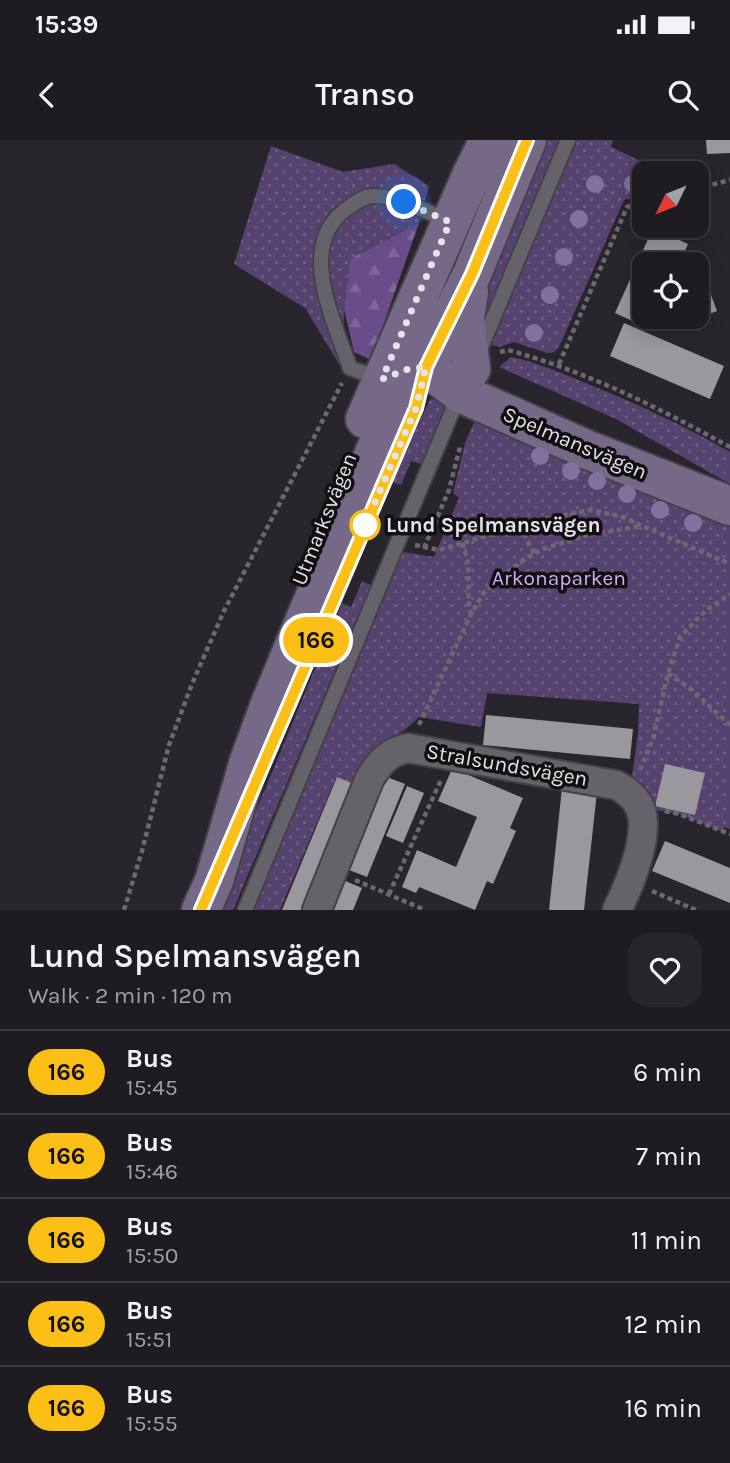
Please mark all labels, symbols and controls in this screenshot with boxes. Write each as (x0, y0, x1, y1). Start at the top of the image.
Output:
text: 15:39 (35, 9, 98, 40)
icon: back (28, 76, 66, 114)
text: Transo (315, 76, 415, 113)
icon: search (664, 76, 702, 114)
north arrow (632, 161, 709, 238)
map controls (632, 161, 709, 329)
your location (386, 184, 421, 219)
button: locate (632, 252, 709, 329)
street label: Spelmansvägen (499, 402, 651, 484)
street label: Utmarksvägen (287, 449, 361, 589)
marker: Lund Spelmansvägen (350, 510, 380, 540)
place label: Lund Spelmansvägen (386, 513, 601, 537)
park label: Arkonaparken (492, 566, 626, 590)
line badge: 166 (276, 617, 356, 663)
text: 166 (297, 626, 335, 654)
street label: Stralsundsvägen (425, 739, 589, 791)
button: heart (628, 933, 702, 1007)
text: Lund Spelmansvägen (28, 937, 362, 975)
text: Walk · 2 min · 120 m (28, 982, 233, 1009)
text: Bus (126, 1043, 173, 1074)
text: 6 min (633, 1057, 702, 1088)
text: 166 (48, 1058, 85, 1086)
text: 15:45 (126, 1074, 178, 1101)
text: Bus (126, 1127, 173, 1158)
text: 7 min (636, 1141, 702, 1172)
text: 166 (48, 1142, 85, 1170)
text: 15:46 (126, 1158, 178, 1185)
text: Bus (126, 1211, 173, 1242)
text: 11 min (631, 1225, 702, 1256)
text: 166 (48, 1226, 85, 1254)
text: 15:50 (126, 1242, 179, 1269)
text: Bus (126, 1295, 173, 1326)
text: 12 min (624, 1309, 702, 1340)
text: 166 (48, 1310, 85, 1338)
text: 15:51 (126, 1326, 172, 1353)
text: Bus (126, 1379, 173, 1410)
text: 16 min (625, 1393, 702, 1424)
text: 166 (48, 1394, 85, 1422)
text: 15:55 (126, 1410, 178, 1437)

